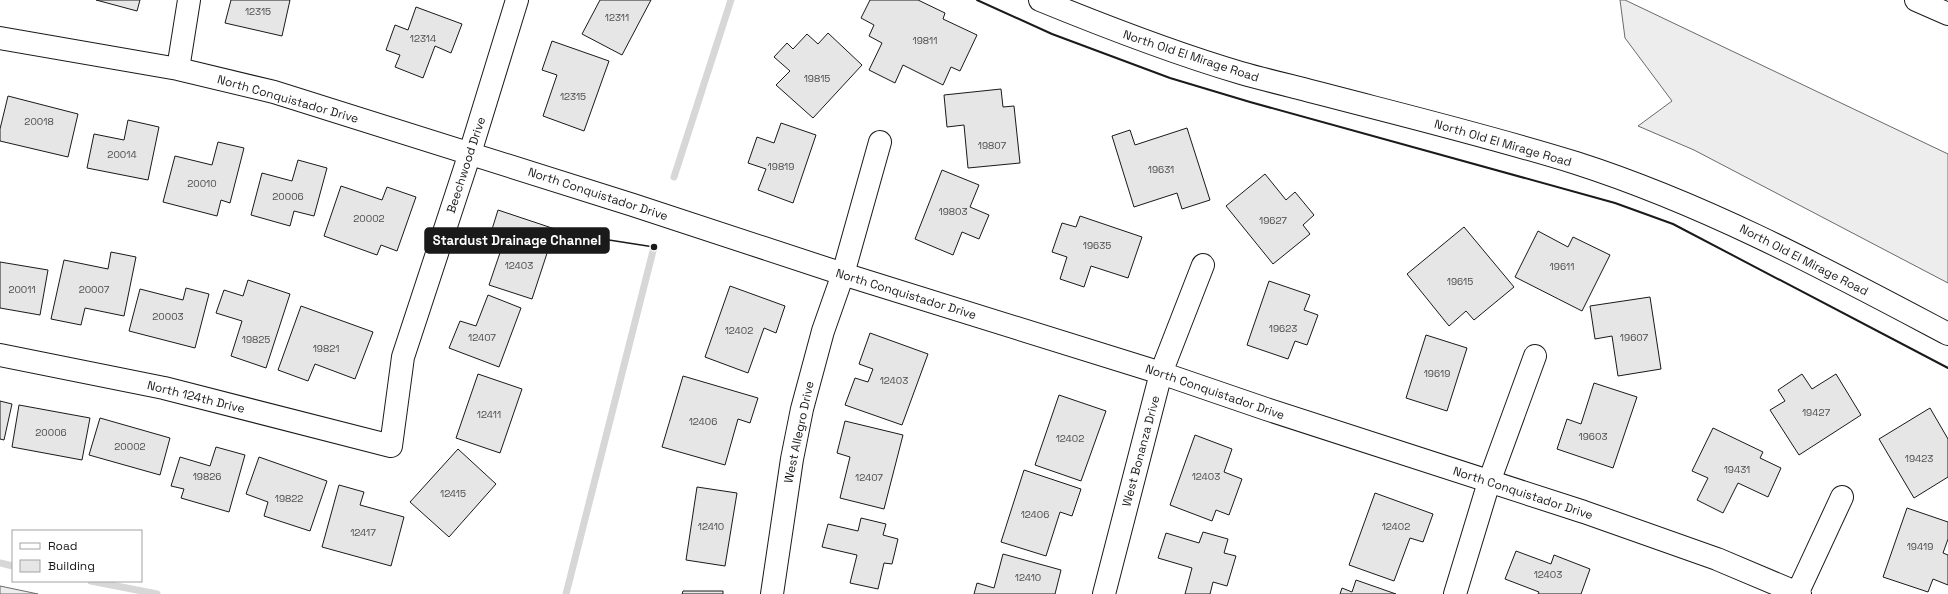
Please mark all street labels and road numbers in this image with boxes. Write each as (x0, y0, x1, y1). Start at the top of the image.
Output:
street label: North Old El Mirage Road (1121, 26, 1261, 86)
street label: North Conquistador Drive (215, 71, 361, 127)
street label: Beechwood Drive (443, 115, 489, 215)
street label: North Old El Mirage Road (1432, 116, 1574, 170)
street label: North Conquistador Drive (526, 164, 670, 224)
street label: North Old El Mirage Road (1737, 221, 1871, 299)
street label: North Conquistador Drive (834, 265, 978, 323)
street label: North Conquistador Drive (1143, 361, 1287, 423)
street label: North 124th Drive (146, 377, 246, 417)
street label: West Allegro Drive (780, 380, 818, 484)
street label: West Bonanza Drive (1119, 394, 1163, 508)
street label: North Conquistador Drive (1451, 463, 1595, 523)

